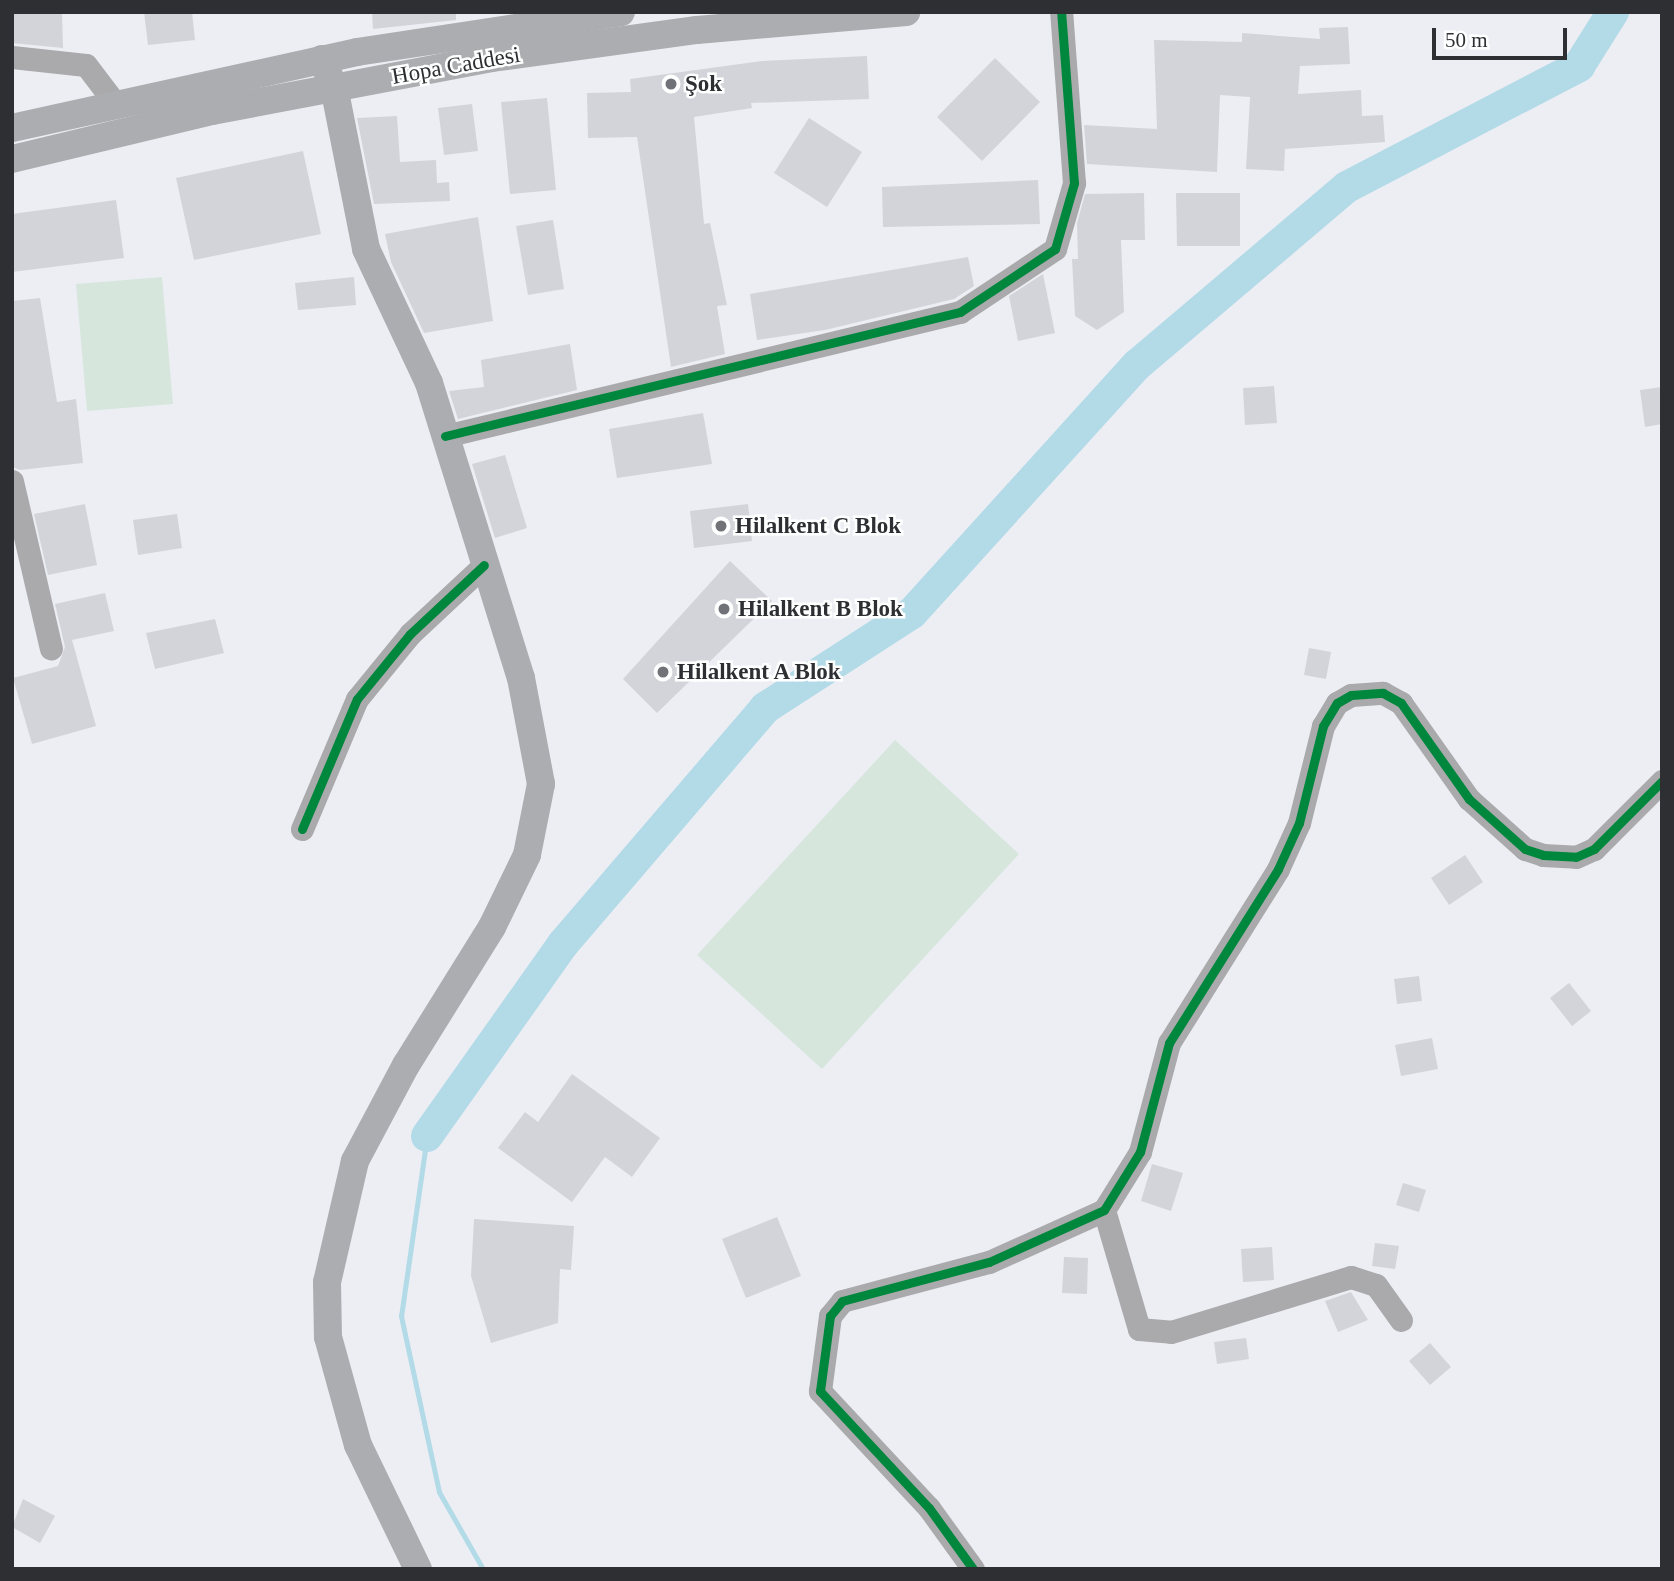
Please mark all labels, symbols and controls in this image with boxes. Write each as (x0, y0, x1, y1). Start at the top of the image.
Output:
scale bar (1436, 14, 1571, 58)
text: 50 m (1445, 28, 1488, 52)
street label: Hopa Caddesi (390, 41, 522, 91)
place label: Şok (685, 70, 722, 98)
marker: Şok (663, 76, 679, 92)
place label: Hilalkent C Blok (735, 512, 901, 540)
marker: Hilalkent C Blok (713, 518, 729, 534)
place label: Hilalkent B Blok (738, 595, 903, 623)
marker: Hilalkent B Blok (716, 601, 732, 617)
place label: Hilalkent A Blok (677, 658, 843, 686)
marker: Hilalkent A Blok (655, 664, 671, 680)

